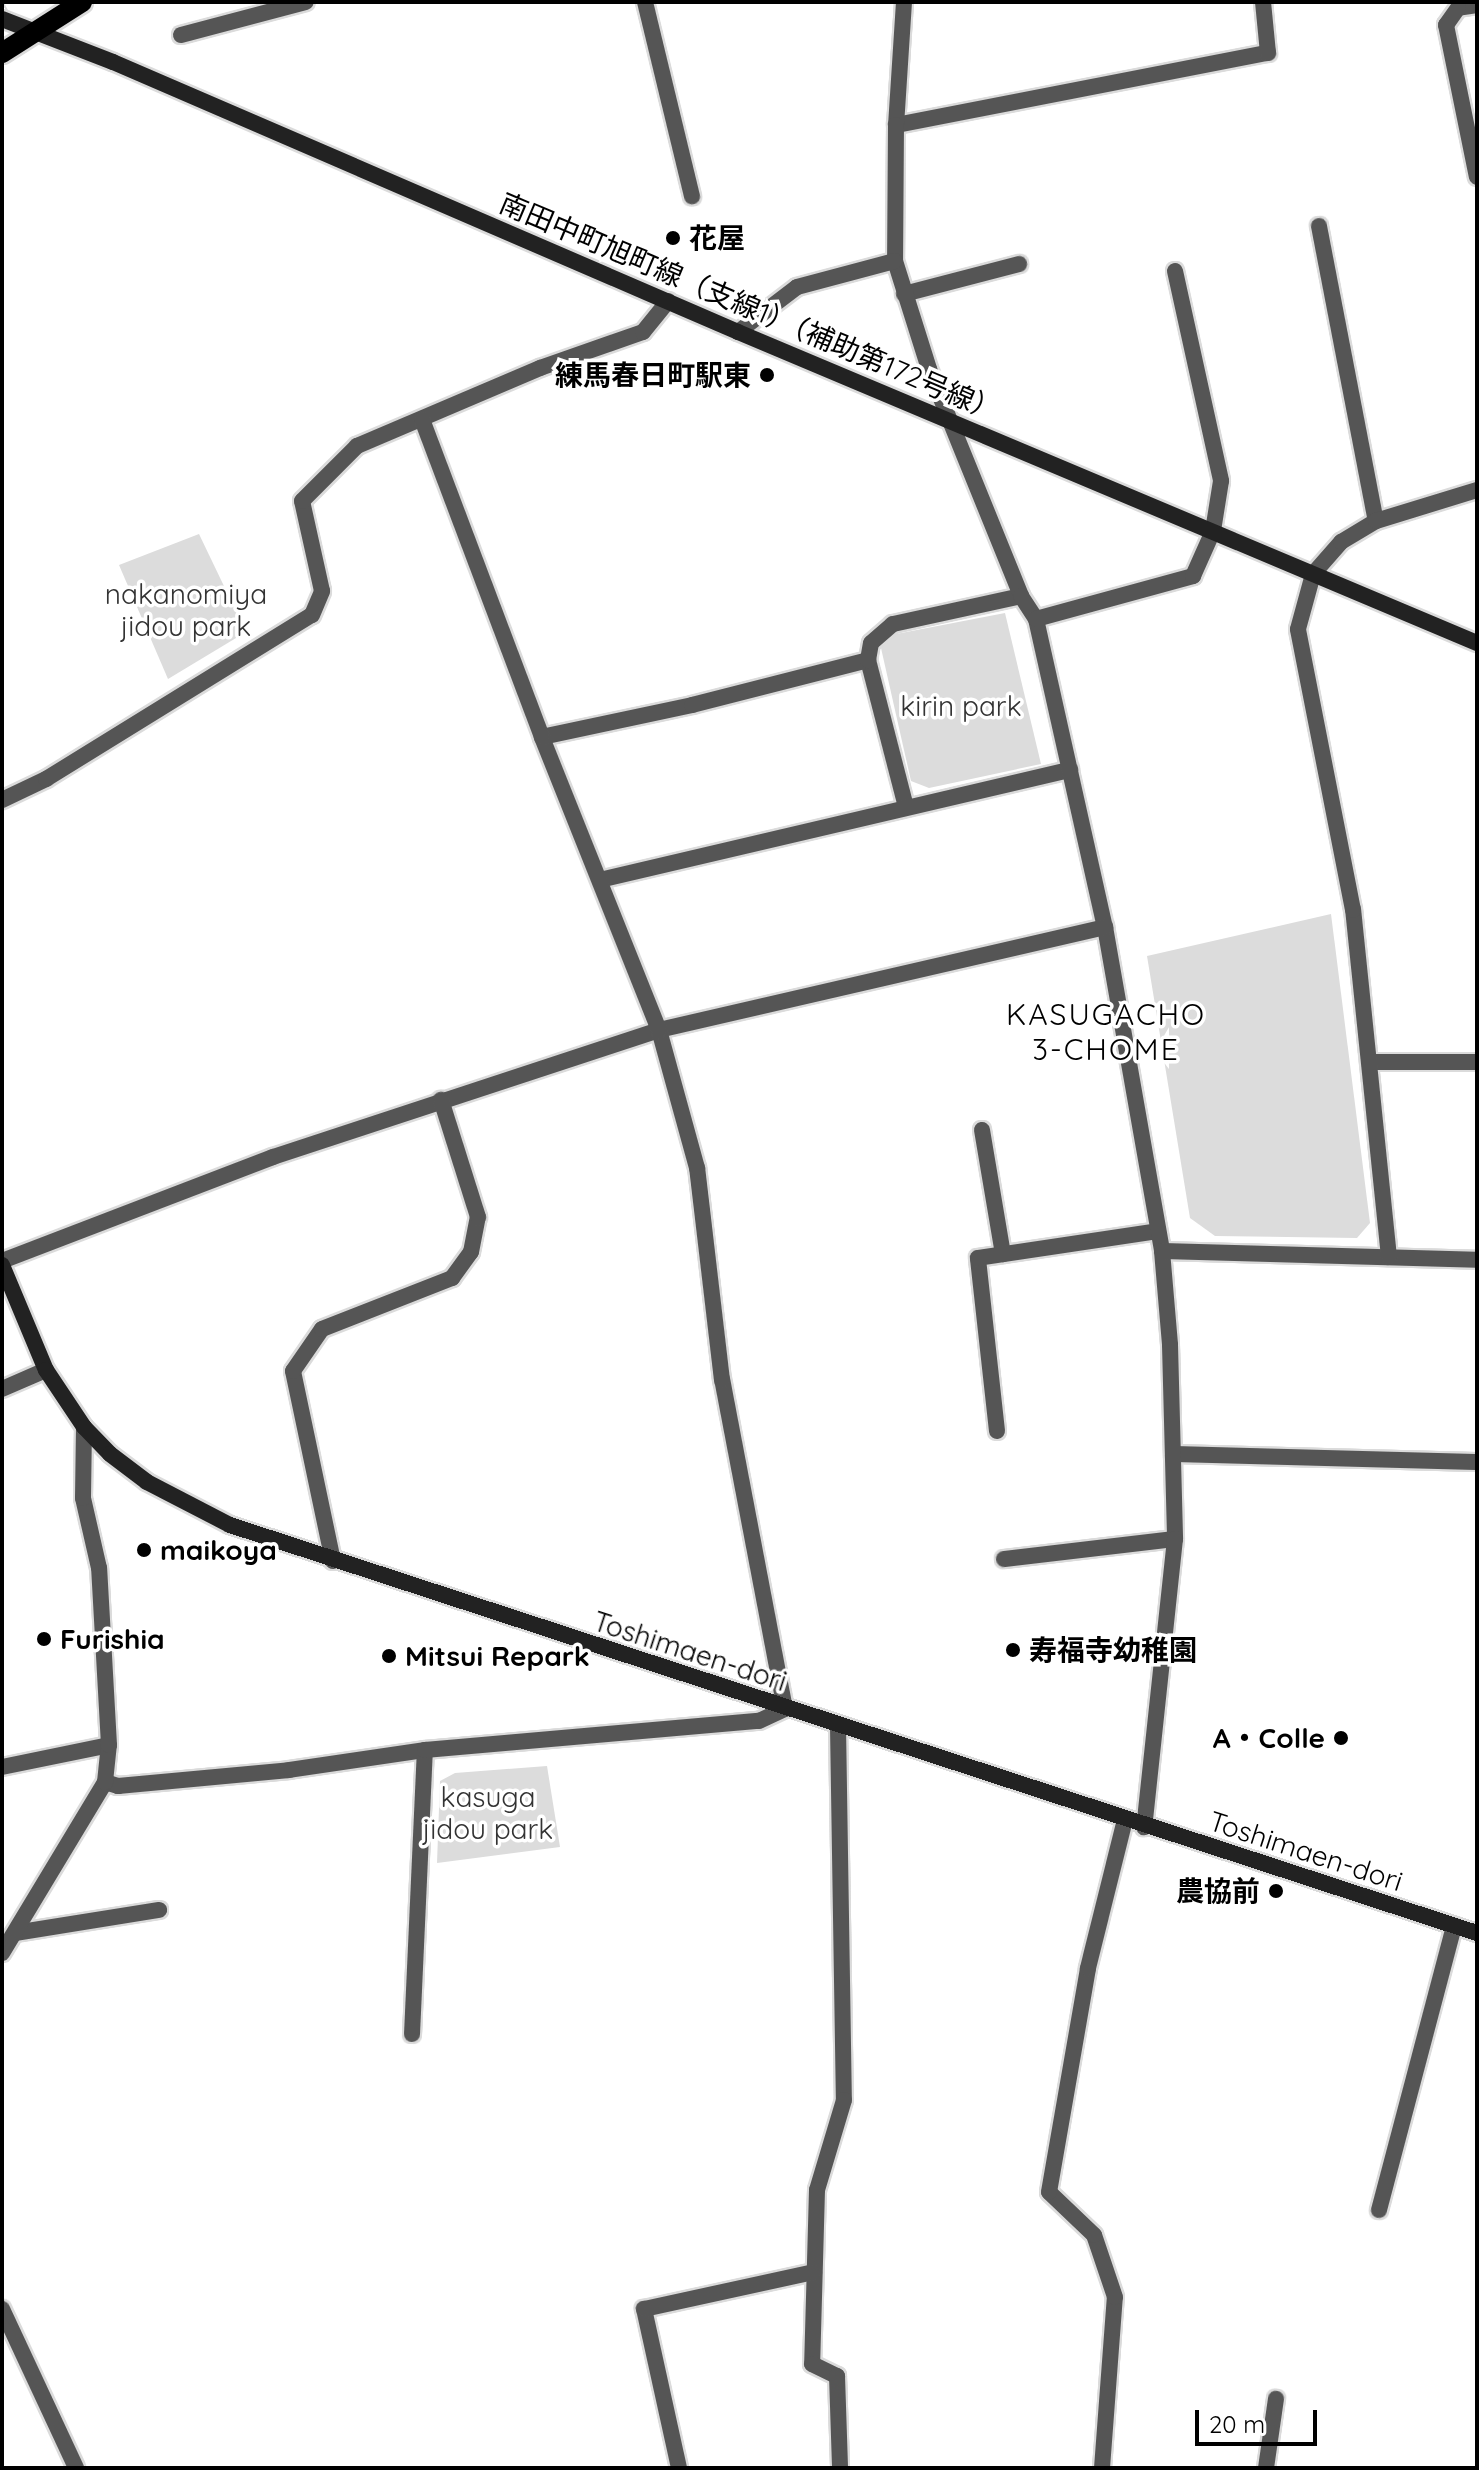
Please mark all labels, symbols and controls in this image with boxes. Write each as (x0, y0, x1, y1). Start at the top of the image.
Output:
street label: 南田中町旭町線（支線1）（補助第172号線） (495, 186, 1005, 428)
place label: 花屋 (689, 221, 745, 255)
marker: 花屋 (664, 229, 682, 247)
place label: 練馬春日町駅東 (555, 358, 751, 392)
marker: 練馬春日町駅東 (758, 366, 776, 384)
park label: nakanomiya jidou park (105, 577, 267, 643)
park label: kirin park (900, 689, 1022, 723)
district label: KASUGACHO 3-CHOME (1006, 996, 1206, 1066)
place label: maikoya (160, 1533, 277, 1567)
marker: maikoya (135, 1541, 153, 1559)
street label: Toshimaen-dori (589, 1604, 791, 1698)
place label: Furishia (60, 1622, 165, 1656)
marker: Furishia (35, 1630, 53, 1648)
place label: 寿福寺幼稚園 (1029, 1633, 1197, 1667)
place label: Mitsui Repark (405, 1639, 590, 1673)
marker: 寿福寺幼稚園 (1004, 1641, 1022, 1659)
marker: Mitsui Repark (380, 1647, 398, 1665)
place label: A・Colle (1213, 1721, 1325, 1755)
marker: A・Colle (1332, 1729, 1350, 1747)
park label: kasuga jidou park (423, 1780, 553, 1846)
street label: Toshimaen-dori (1205, 1804, 1407, 1898)
place label: 農協前 (1176, 1874, 1260, 1908)
marker: 農協前 (1267, 1882, 1285, 1900)
scale bar (1199, 2394, 1321, 2444)
text: 20 m (1209, 2409, 1265, 2439)

